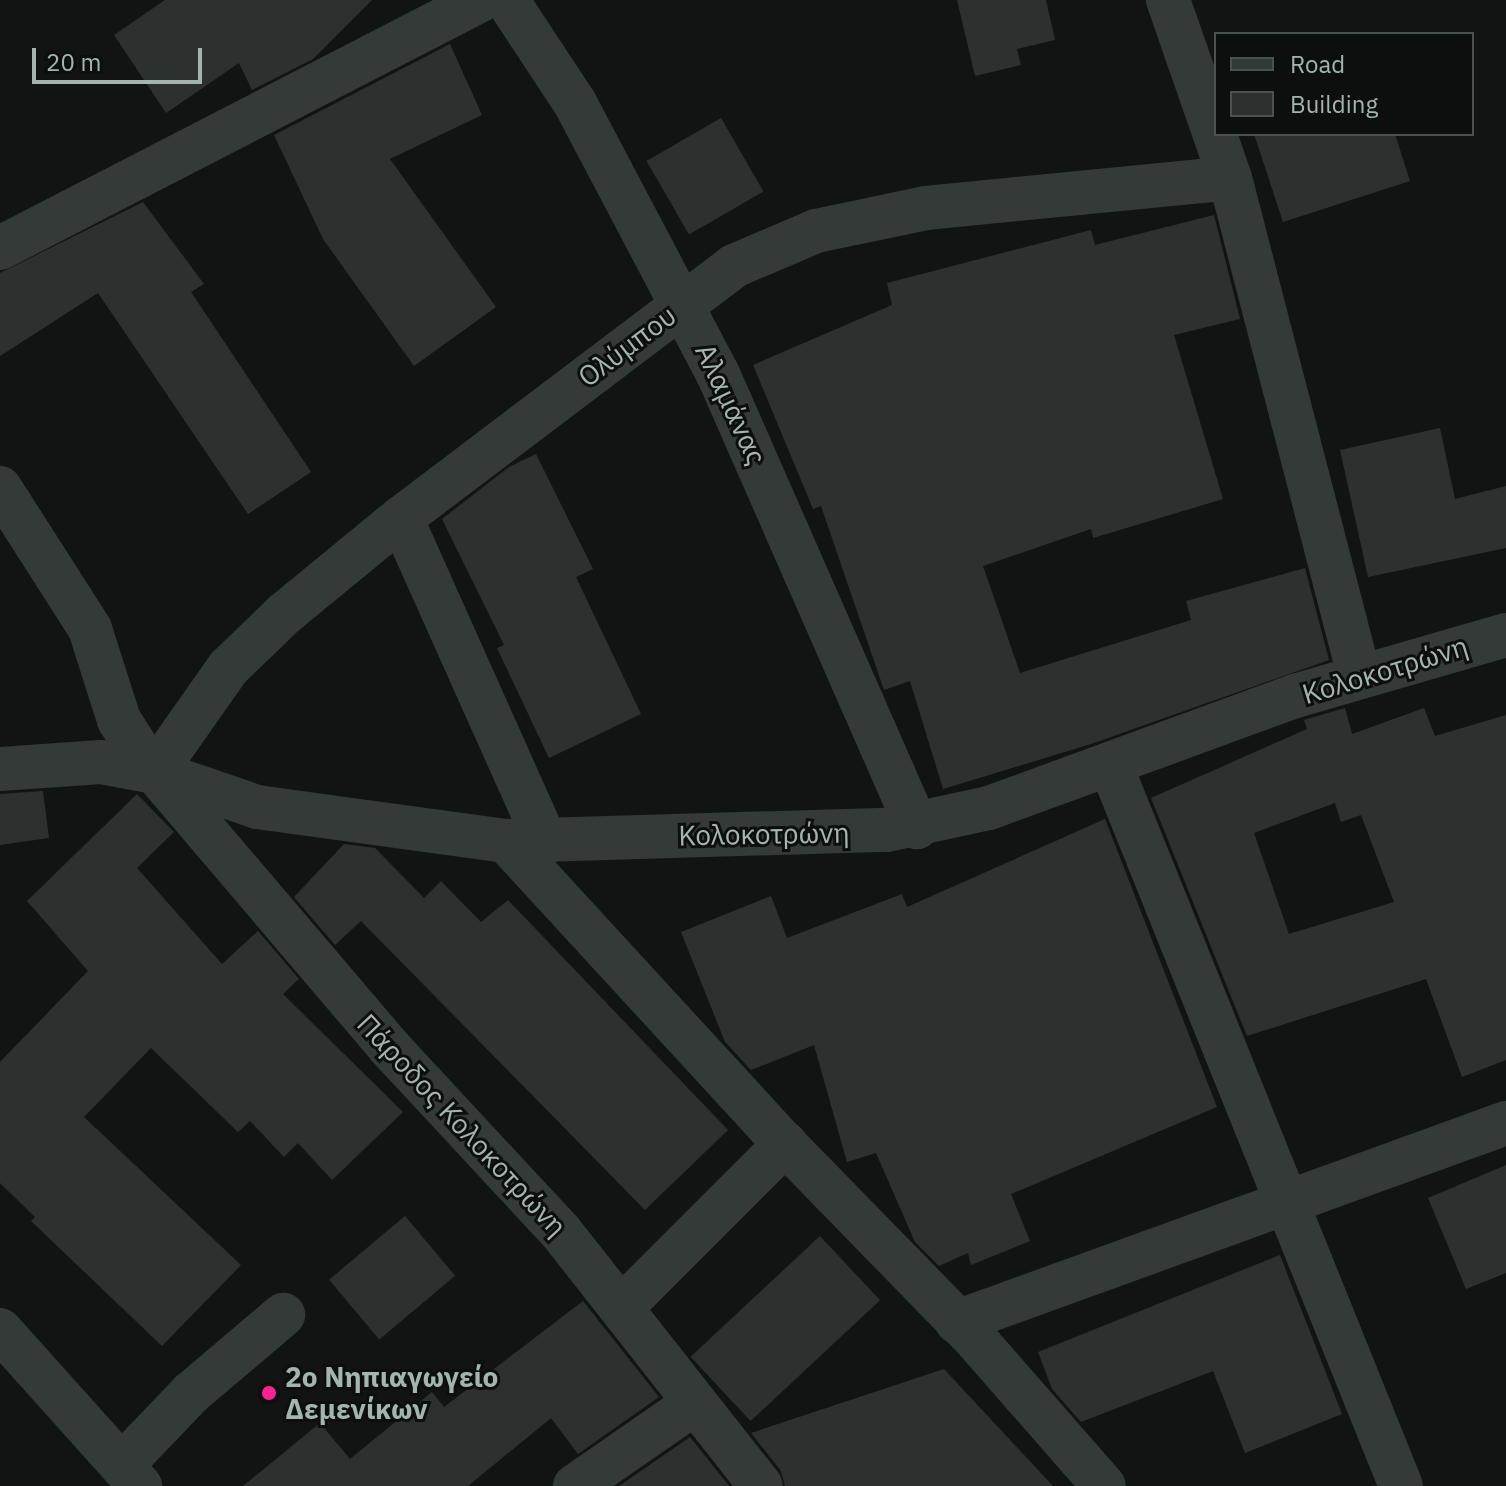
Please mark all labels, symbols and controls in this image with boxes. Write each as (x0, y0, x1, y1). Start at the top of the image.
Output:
scale bar (36, 32, 206, 82)
legend (1214, 32, 1474, 136)
text: 20 m (46, 46, 101, 78)
text: Road (1290, 48, 1345, 80)
text: Building (1290, 88, 1378, 120)
street label: Ολύμπου (571, 298, 683, 394)
street label: Αλαμάνας (688, 338, 774, 470)
street label: Κολοκοτρώνη (1298, 629, 1472, 711)
street label: Κολοκοτρώνη (678, 816, 850, 852)
street label: Πάροδος Κολοκοτρώνη (350, 1007, 574, 1243)
place label: 2ο Νηπιαγωγείο Δεμενίκων (285, 1360, 498, 1426)
marker: 2ο Νηπιαγωγείο Δεμενίκων (260, 1384, 278, 1402)

